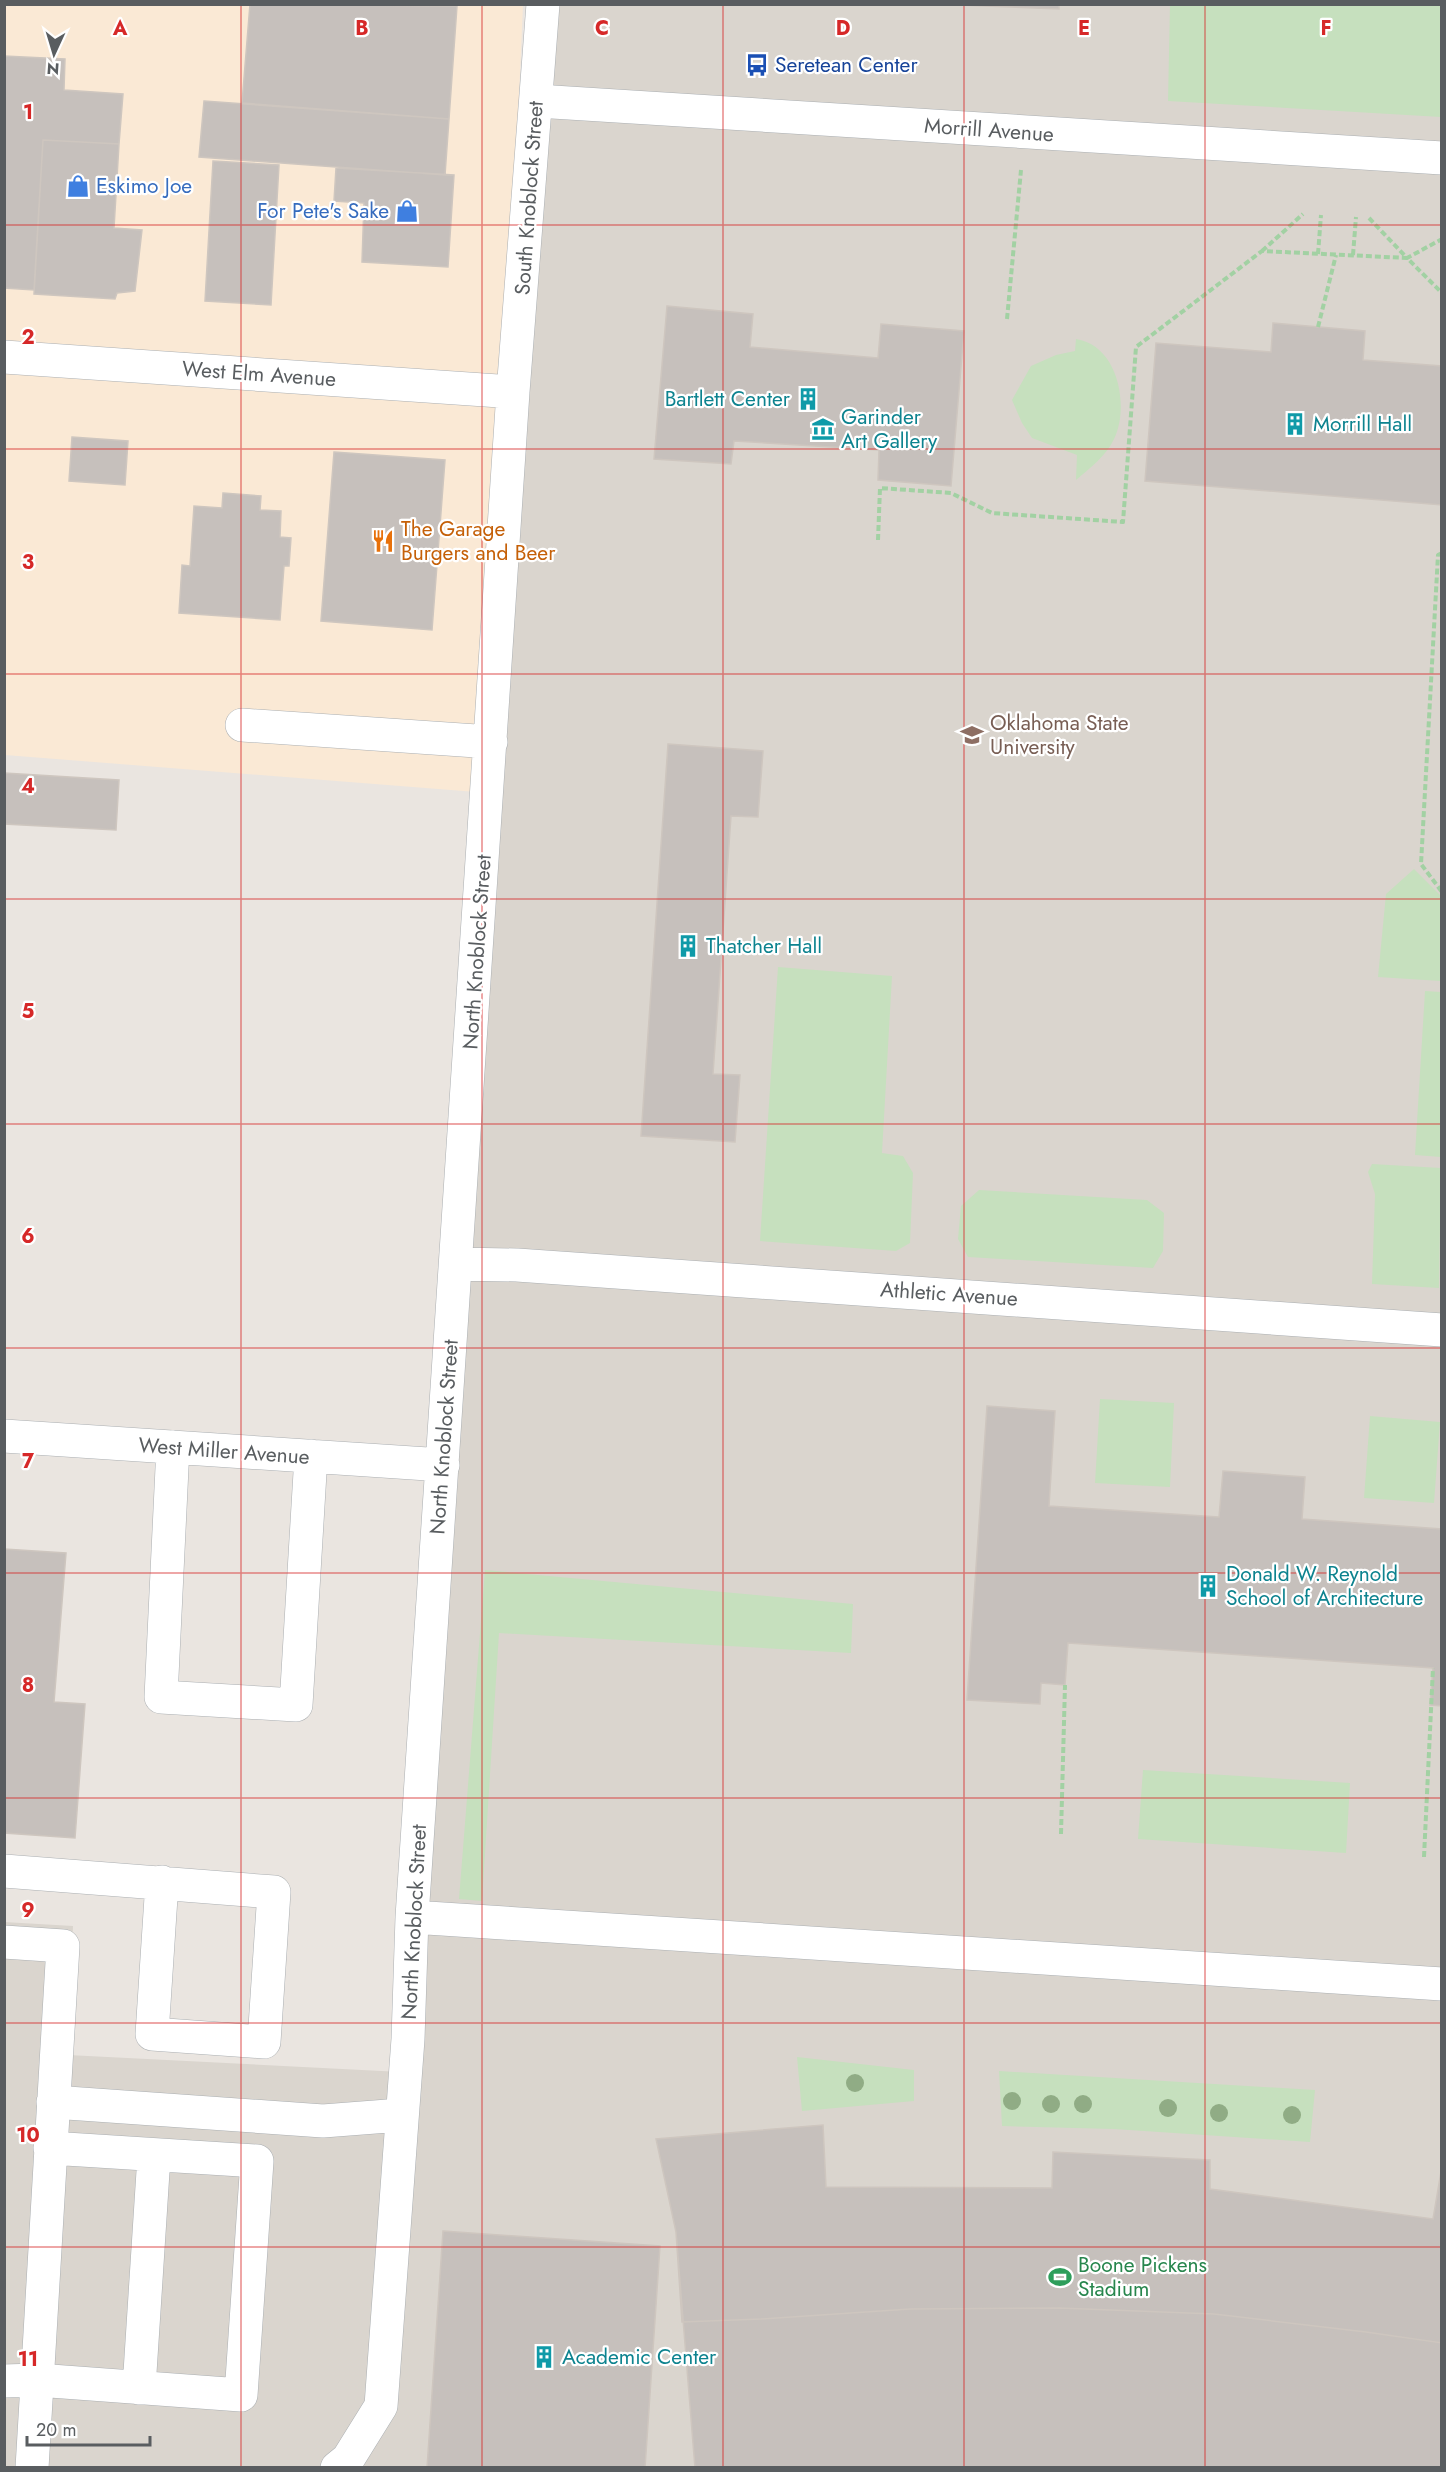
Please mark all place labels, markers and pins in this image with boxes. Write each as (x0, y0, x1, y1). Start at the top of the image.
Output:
place label: Seretean Center (775, 50, 918, 80)
bus stop icon: Seretean Center (744, 52, 770, 78)
place label: Eskimo Joe (96, 171, 192, 201)
shop icon: Eskimo Joe (65, 173, 91, 199)
place label: For Pete's Sake (257, 196, 389, 226)
shop icon: For Pete's Sake (394, 198, 420, 224)
place label: Bartlett Center (665, 384, 791, 414)
building icon: Bartlett Center (795, 386, 821, 412)
place label: Garinder Art Gallery (841, 402, 938, 456)
place label: Morrill Hall (1313, 409, 1412, 439)
building icon: Morrill Hall (1282, 411, 1308, 437)
museum icon: Garinder Art Gallery (810, 416, 836, 442)
place label: The Garage Burgers and Beer (401, 514, 556, 568)
restaurant icon: The Garage Burgers and Beer (370, 528, 396, 554)
place label: Oklahoma State University (990, 708, 1129, 762)
school or university icon: Oklahoma State University (959, 722, 985, 748)
place label: Thatcher Hall (706, 931, 822, 961)
building icon: Thatcher Hall (675, 933, 701, 959)
place label: Donald W. Reynold School of Architecture (1226, 1559, 1424, 1613)
building icon: Donald W. Reynold School of Architecture (1195, 1573, 1221, 1599)
place label: Boone Pickens Stadium (1078, 2250, 1207, 2304)
sports icon: Boone Pickens Stadium (1047, 2264, 1073, 2290)
place label: Academic Center (562, 2342, 717, 2372)
building icon: Academic Center (531, 2344, 557, 2370)

